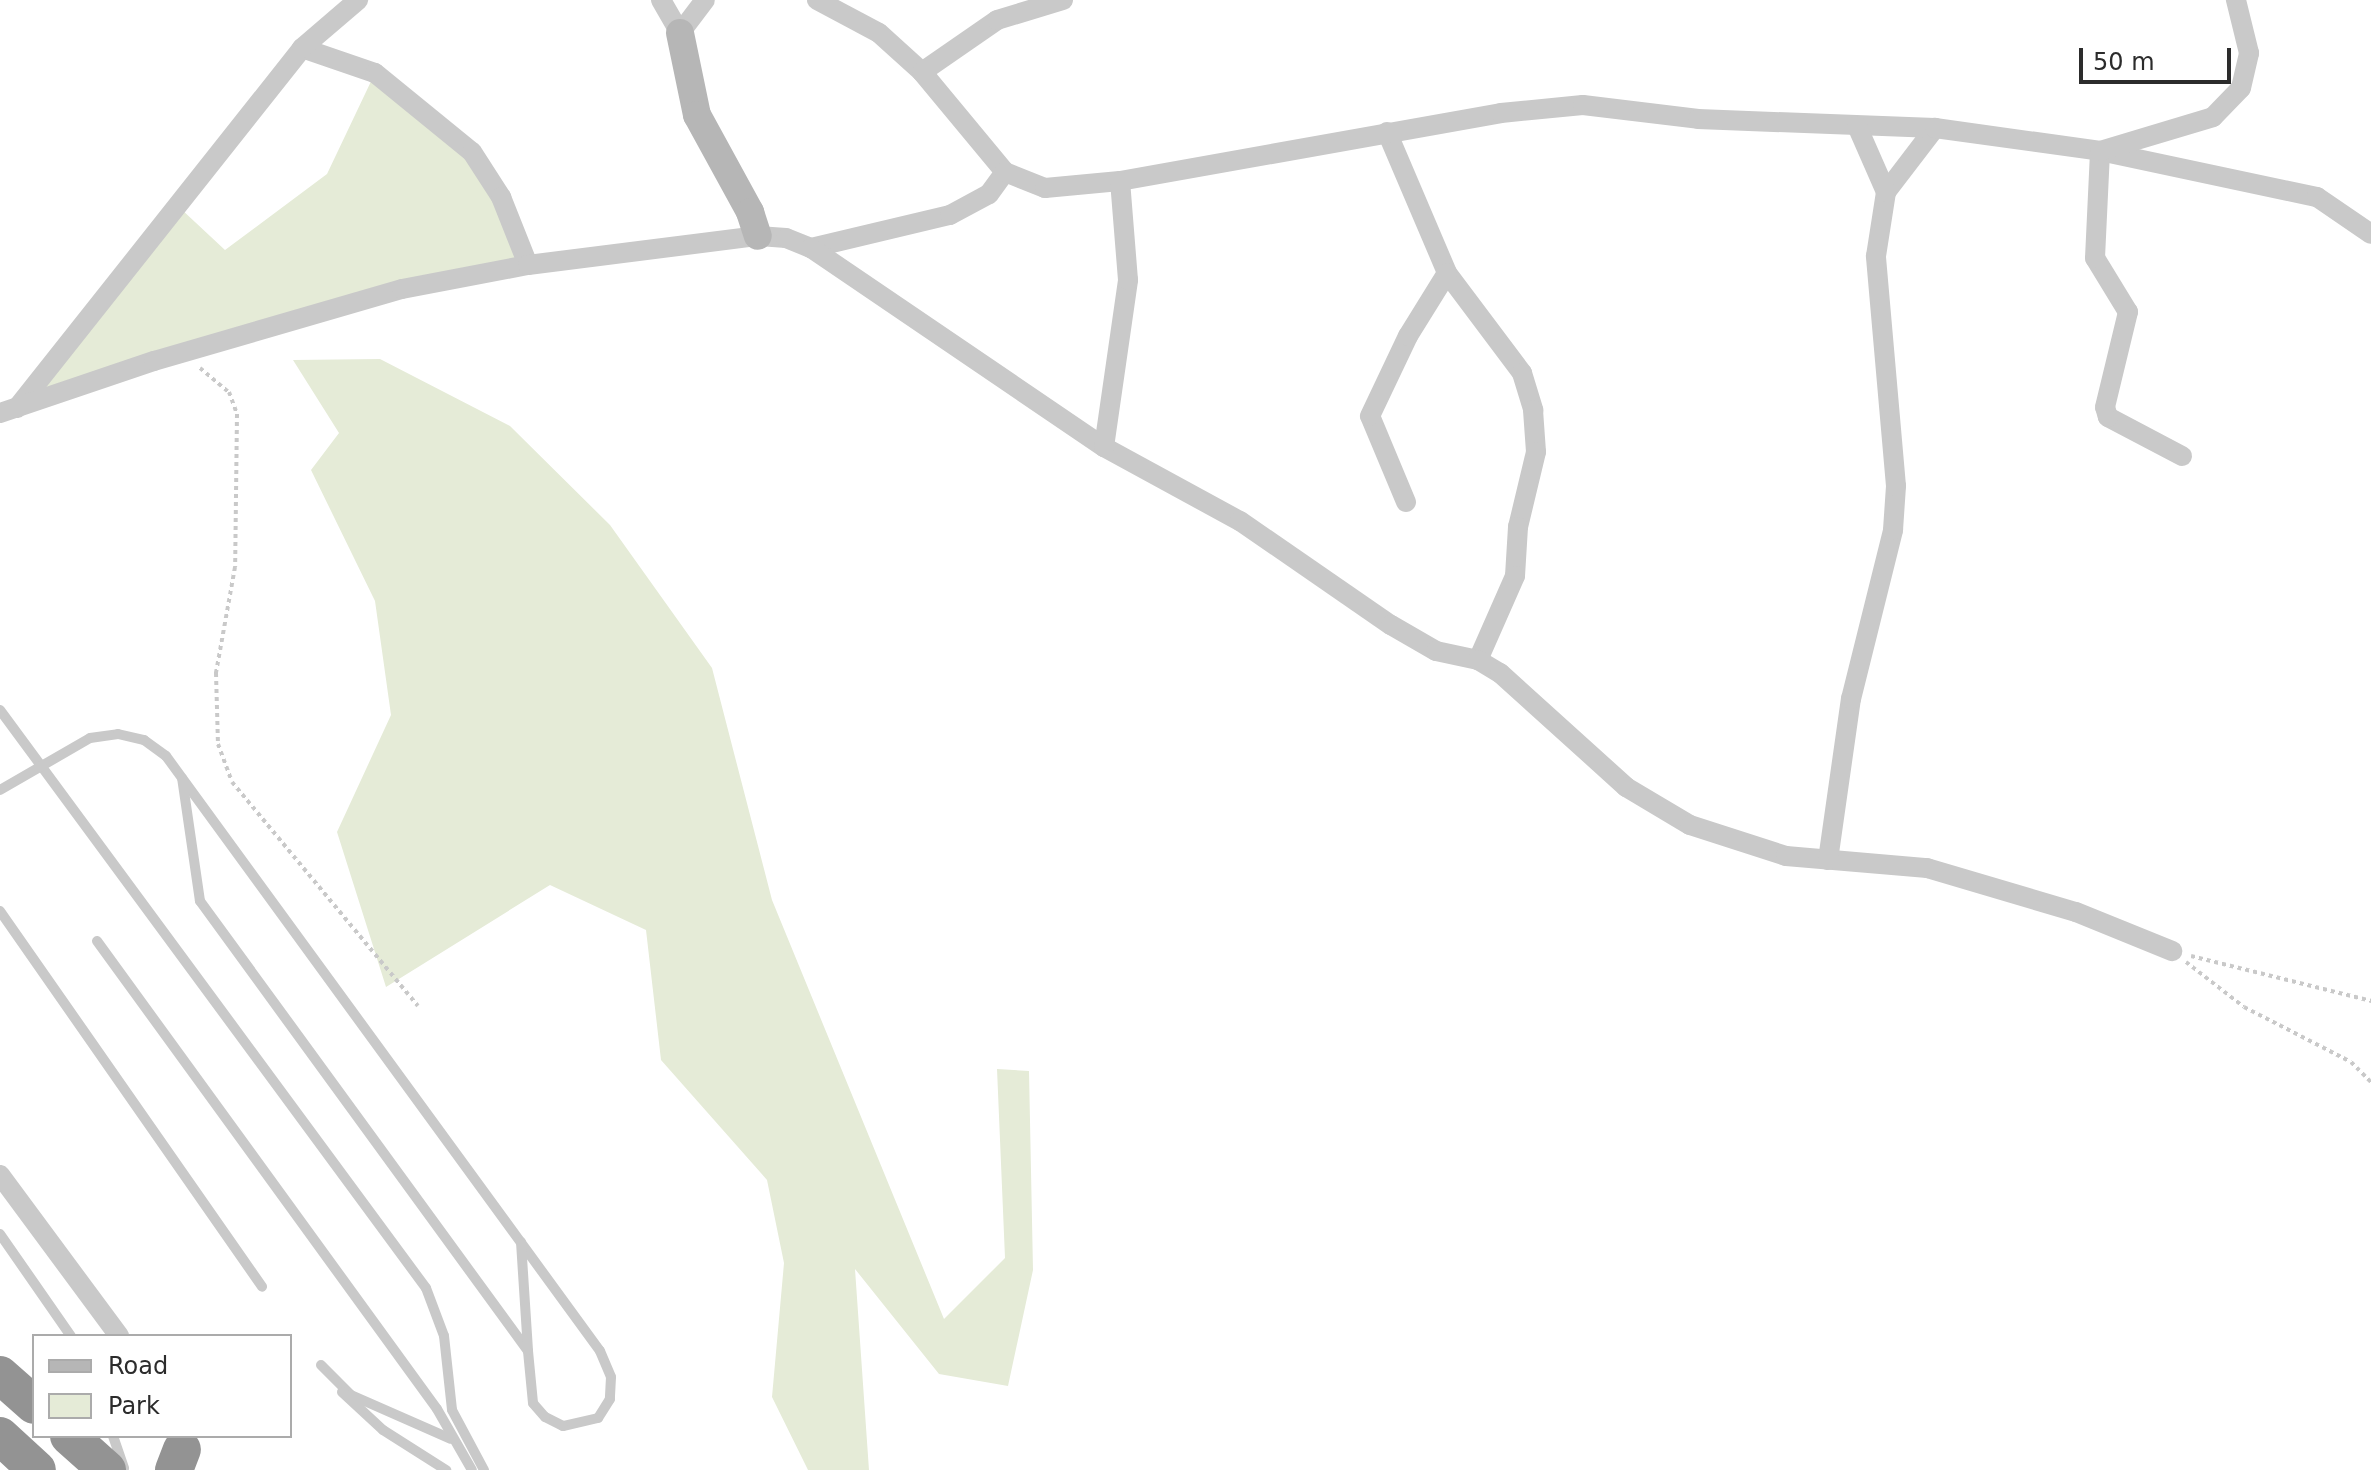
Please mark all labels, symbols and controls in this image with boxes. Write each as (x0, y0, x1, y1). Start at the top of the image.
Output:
scale bar (2083, 32, 2235, 82)
text: 50 m (2093, 48, 2155, 76)
legend (32, 1334, 292, 1438)
text: Road (108, 1352, 168, 1380)
text: Park (108, 1392, 160, 1420)

